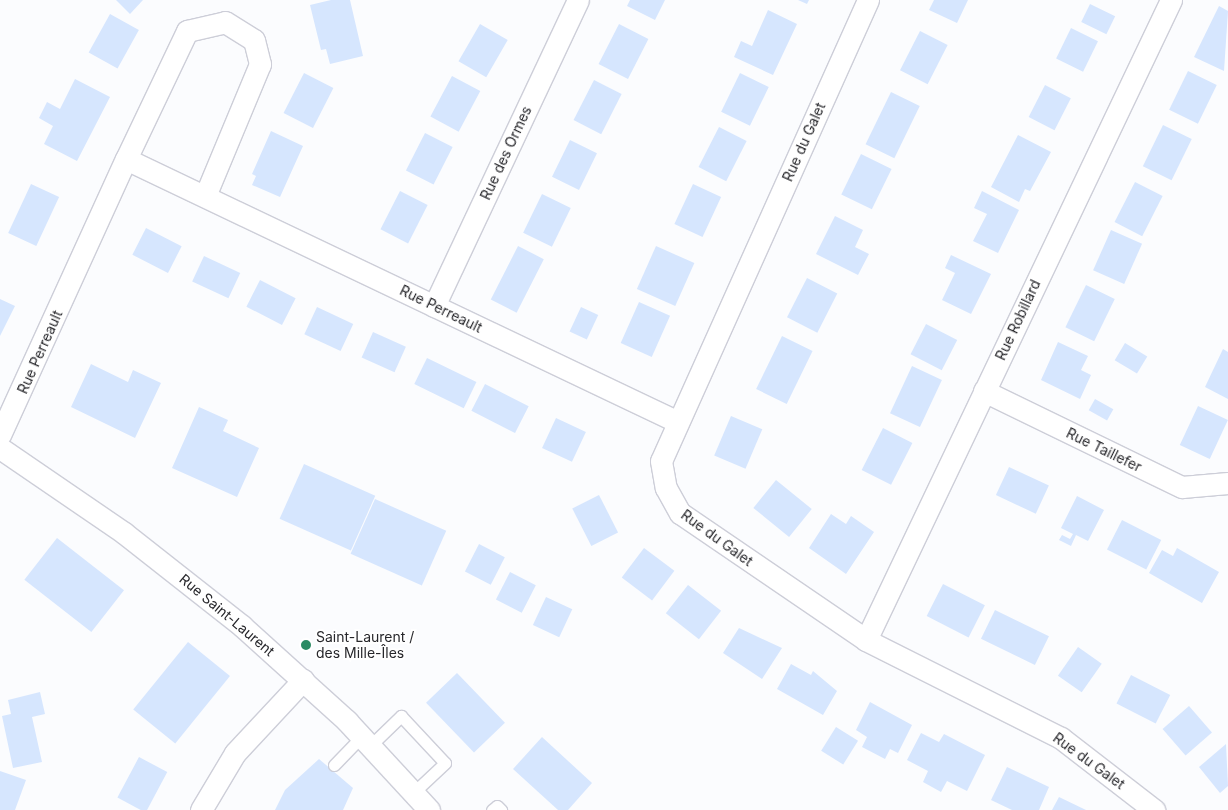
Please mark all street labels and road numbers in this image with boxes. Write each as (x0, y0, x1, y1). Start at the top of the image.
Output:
street label: Rue du Galet (779, 100, 829, 184)
street label: Rue des Ormes (477, 103, 535, 203)
street label: Rue Robillard (992, 277, 1044, 363)
street label: Rue Perreault (397, 282, 485, 336)
street label: Rue Perreault (14, 308, 66, 396)
street label: Rue Taillefer (1064, 425, 1144, 475)
street label: Rue du Galet (678, 506, 756, 570)
street label: Rue Saint-Laurent (176, 570, 278, 660)
street label: Rue du Galet (1050, 729, 1128, 793)

